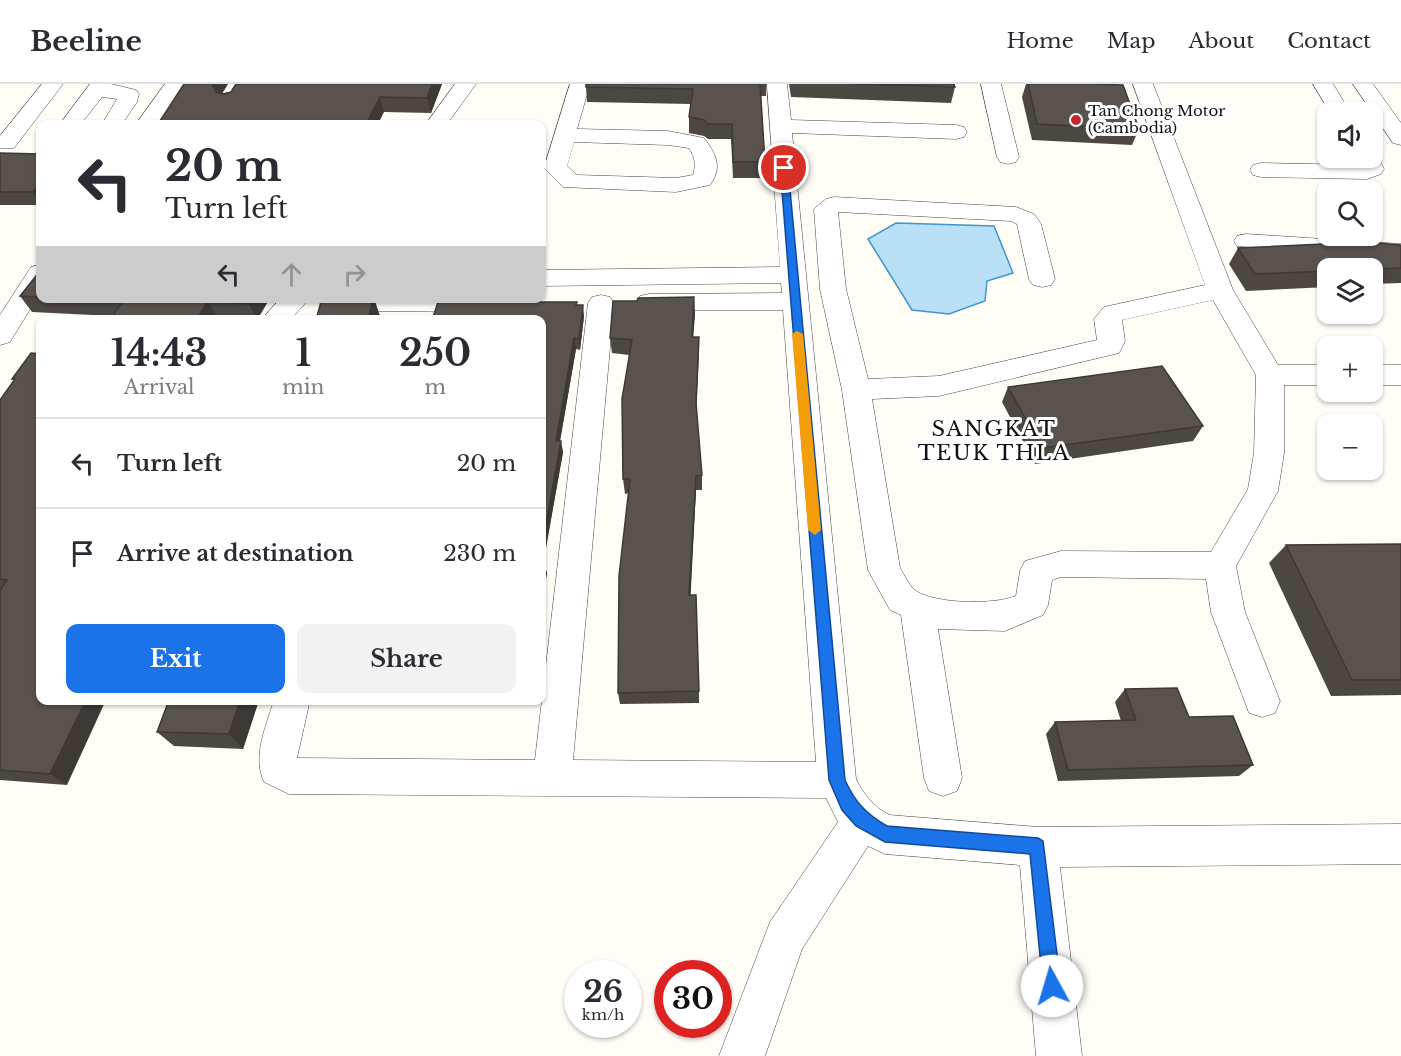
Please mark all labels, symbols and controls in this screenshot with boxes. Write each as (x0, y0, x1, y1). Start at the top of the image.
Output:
text: Beeline (30, 24, 142, 59)
text: Home (1007, 28, 1074, 54)
text: Map (1107, 28, 1155, 54)
text: About (1188, 28, 1254, 54)
text: Contact (1287, 28, 1371, 54)
place label: Tan Chong Motor (Cambodia) (1088, 101, 1226, 137)
map controls (1317, 102, 1383, 480)
button: sound (1317, 102, 1383, 168)
marker: Tan Chong Motor (Cambodia) (1069, 113, 1083, 127)
text: 20 m (165, 140, 282, 192)
pin (758, 142, 809, 193)
icon: left (66, 144, 144, 222)
icon: arrive (767, 151, 800, 184)
button: search (1317, 180, 1383, 246)
text: Turn left (165, 192, 288, 225)
icon: left (212, 258, 245, 291)
icon: ahead (275, 258, 308, 291)
icon: right (338, 258, 371, 291)
button: layers (1317, 258, 1383, 324)
text: 14:43 (111, 331, 207, 376)
text: 1 (295, 331, 311, 376)
text: 250 (399, 331, 471, 376)
button: + (1317, 336, 1383, 402)
text: Arrival (124, 375, 195, 399)
text: min (282, 375, 324, 399)
text: m (424, 375, 446, 399)
button: − (1317, 414, 1383, 480)
district label: SANGKAT TEUK THLA (918, 416, 1070, 466)
icon: left (66, 447, 99, 480)
text: Turn left (117, 450, 222, 477)
text: 20 m (457, 450, 516, 477)
icon: arrive (66, 537, 99, 570)
text: Arrive at destination (117, 540, 354, 567)
text: 230 m (443, 540, 516, 567)
button: Exit (66, 624, 285, 693)
button: Share (297, 624, 516, 693)
position arrow (1020, 954, 1084, 1018)
speed limit sign: 30 (654, 960, 732, 1038)
text: 26 (583, 973, 623, 1010)
text: km/h (582, 1005, 624, 1024)

